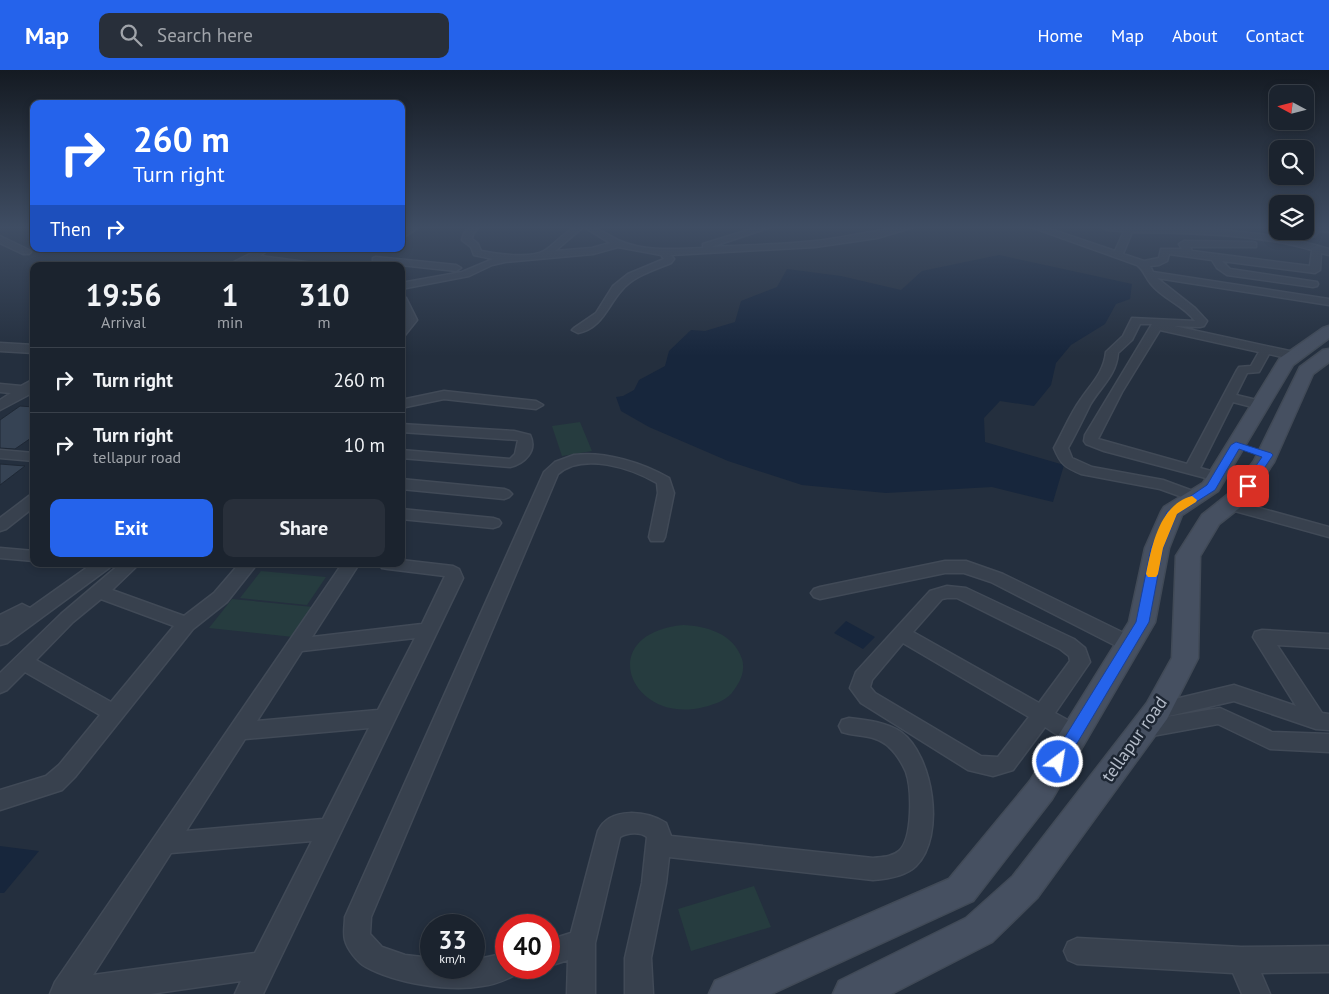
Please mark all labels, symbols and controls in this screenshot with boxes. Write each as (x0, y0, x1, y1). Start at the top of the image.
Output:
search box (99, 13, 449, 58)
text: Map (25, 20, 69, 51)
icon: search (117, 21, 145, 49)
text: Search here (157, 23, 253, 47)
text: Home (1037, 24, 1083, 47)
text: Map (1111, 24, 1144, 47)
text: About (1172, 24, 1218, 47)
text: Contact (1246, 24, 1304, 47)
north arrow (1269, 85, 1314, 130)
map controls (1269, 85, 1314, 240)
text: 260 m (133, 116, 230, 162)
icon: right (50, 120, 115, 185)
button: search (1269, 140, 1314, 185)
text: Turn right (133, 160, 225, 188)
button: layers (1269, 195, 1314, 240)
icon: right (101, 215, 129, 243)
text: Then (50, 217, 91, 241)
text: 19:56 (85, 275, 162, 314)
text: 1 (222, 275, 239, 314)
text: 310 (298, 275, 350, 314)
text: Arrival (101, 312, 146, 332)
text: min (217, 312, 243, 332)
text: m (318, 312, 331, 332)
icon: right (50, 366, 78, 394)
text: Turn right (93, 368, 173, 392)
text: 260 m (333, 368, 385, 392)
text: Turn right (93, 423, 173, 447)
icon: right (50, 431, 78, 459)
text: 10 m (344, 433, 385, 457)
text: tellapur road (93, 447, 181, 467)
pin (1227, 465, 1269, 507)
icon: arrive (1234, 472, 1262, 500)
button: Exit (50, 499, 213, 557)
button: Share (223, 499, 385, 557)
street label: tellapur road (1096, 692, 1172, 786)
position arrow (1031, 735, 1083, 787)
speed limit sign: 40 (495, 914, 560, 979)
text: 33 (438, 924, 467, 956)
text: km/h (439, 951, 466, 966)

